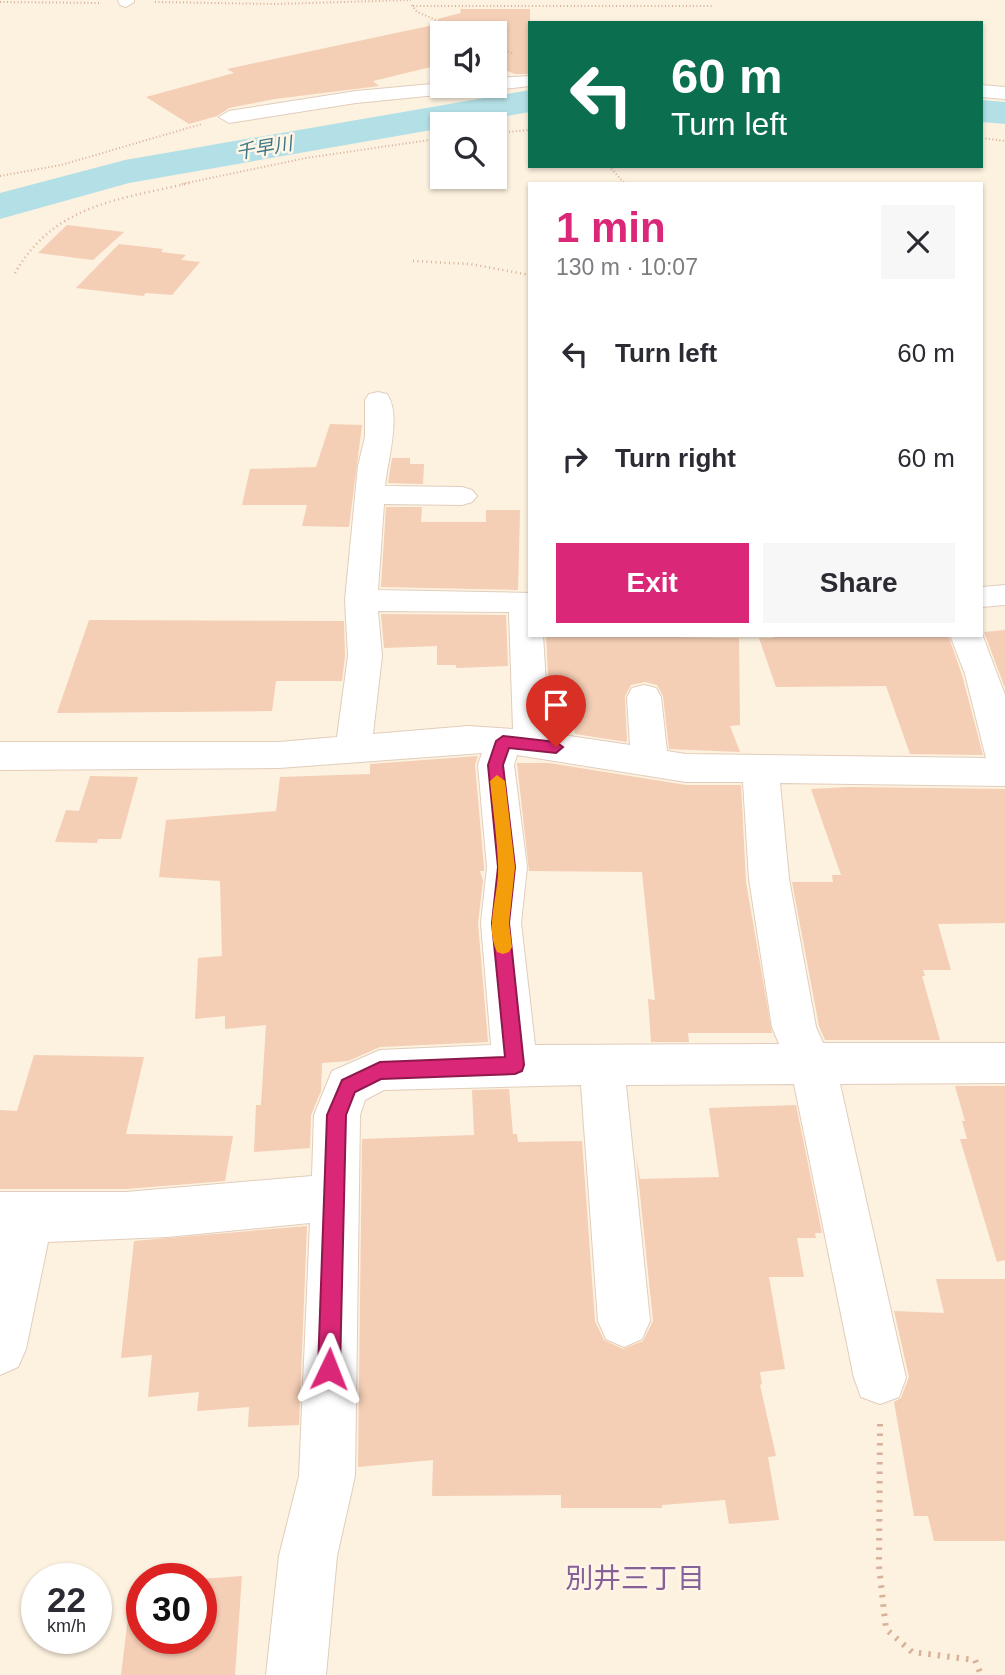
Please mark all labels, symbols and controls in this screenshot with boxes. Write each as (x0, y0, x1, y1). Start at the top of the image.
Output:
map controls (430, 21, 507, 189)
button: sound (430, 21, 507, 98)
icon: left (556, 49, 647, 140)
text: 60 m (671, 49, 783, 103)
text: Turn left (671, 106, 787, 142)
button: search (430, 112, 507, 189)
water label: 千早川 (234, 132, 296, 163)
text: 1 min (556, 204, 666, 251)
button: close (881, 205, 955, 279)
text: 130 m · 10:07 (556, 254, 698, 280)
icon: left (556, 335, 594, 373)
text: Turn left (615, 338, 717, 368)
text: 60 m (897, 338, 955, 368)
icon: right (556, 440, 594, 478)
text: Turn right (615, 443, 736, 473)
text: 60 m (897, 443, 955, 473)
button: Exit (556, 543, 749, 623)
button: Share (763, 543, 955, 623)
pin (526, 675, 586, 747)
icon: arrive (537, 686, 575, 724)
position arrow (292, 1332, 366, 1406)
speed limit sign: 30 (126, 1563, 217, 1654)
district label: 別井三丁目 (565, 1563, 705, 1594)
text: 22 (47, 1580, 86, 1619)
text: km/h (47, 1616, 86, 1636)

